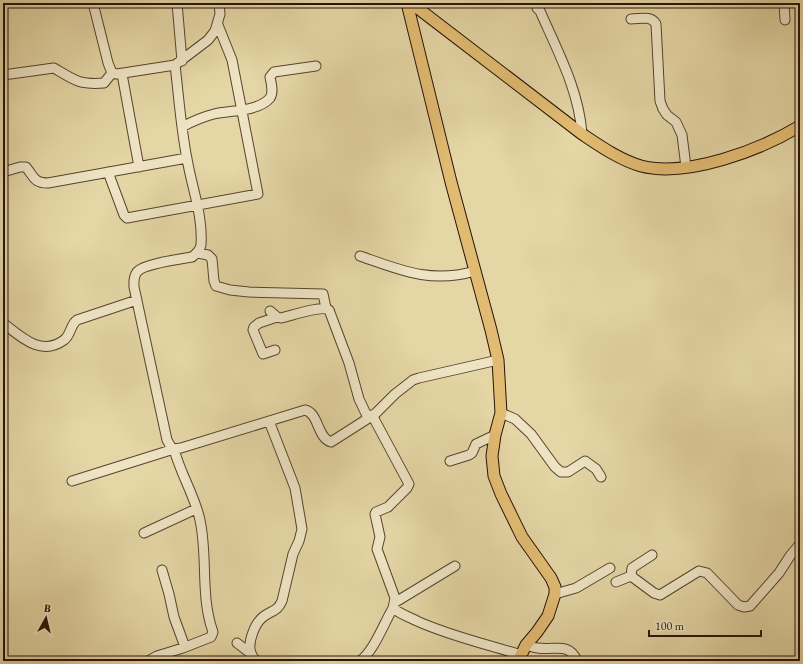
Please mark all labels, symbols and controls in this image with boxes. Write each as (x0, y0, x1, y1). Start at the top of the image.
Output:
north arrow (26, 598, 66, 638)
text: B (43, 601, 52, 616)
scale bar (649, 612, 761, 638)
text: 100 m (655, 618, 685, 634)

